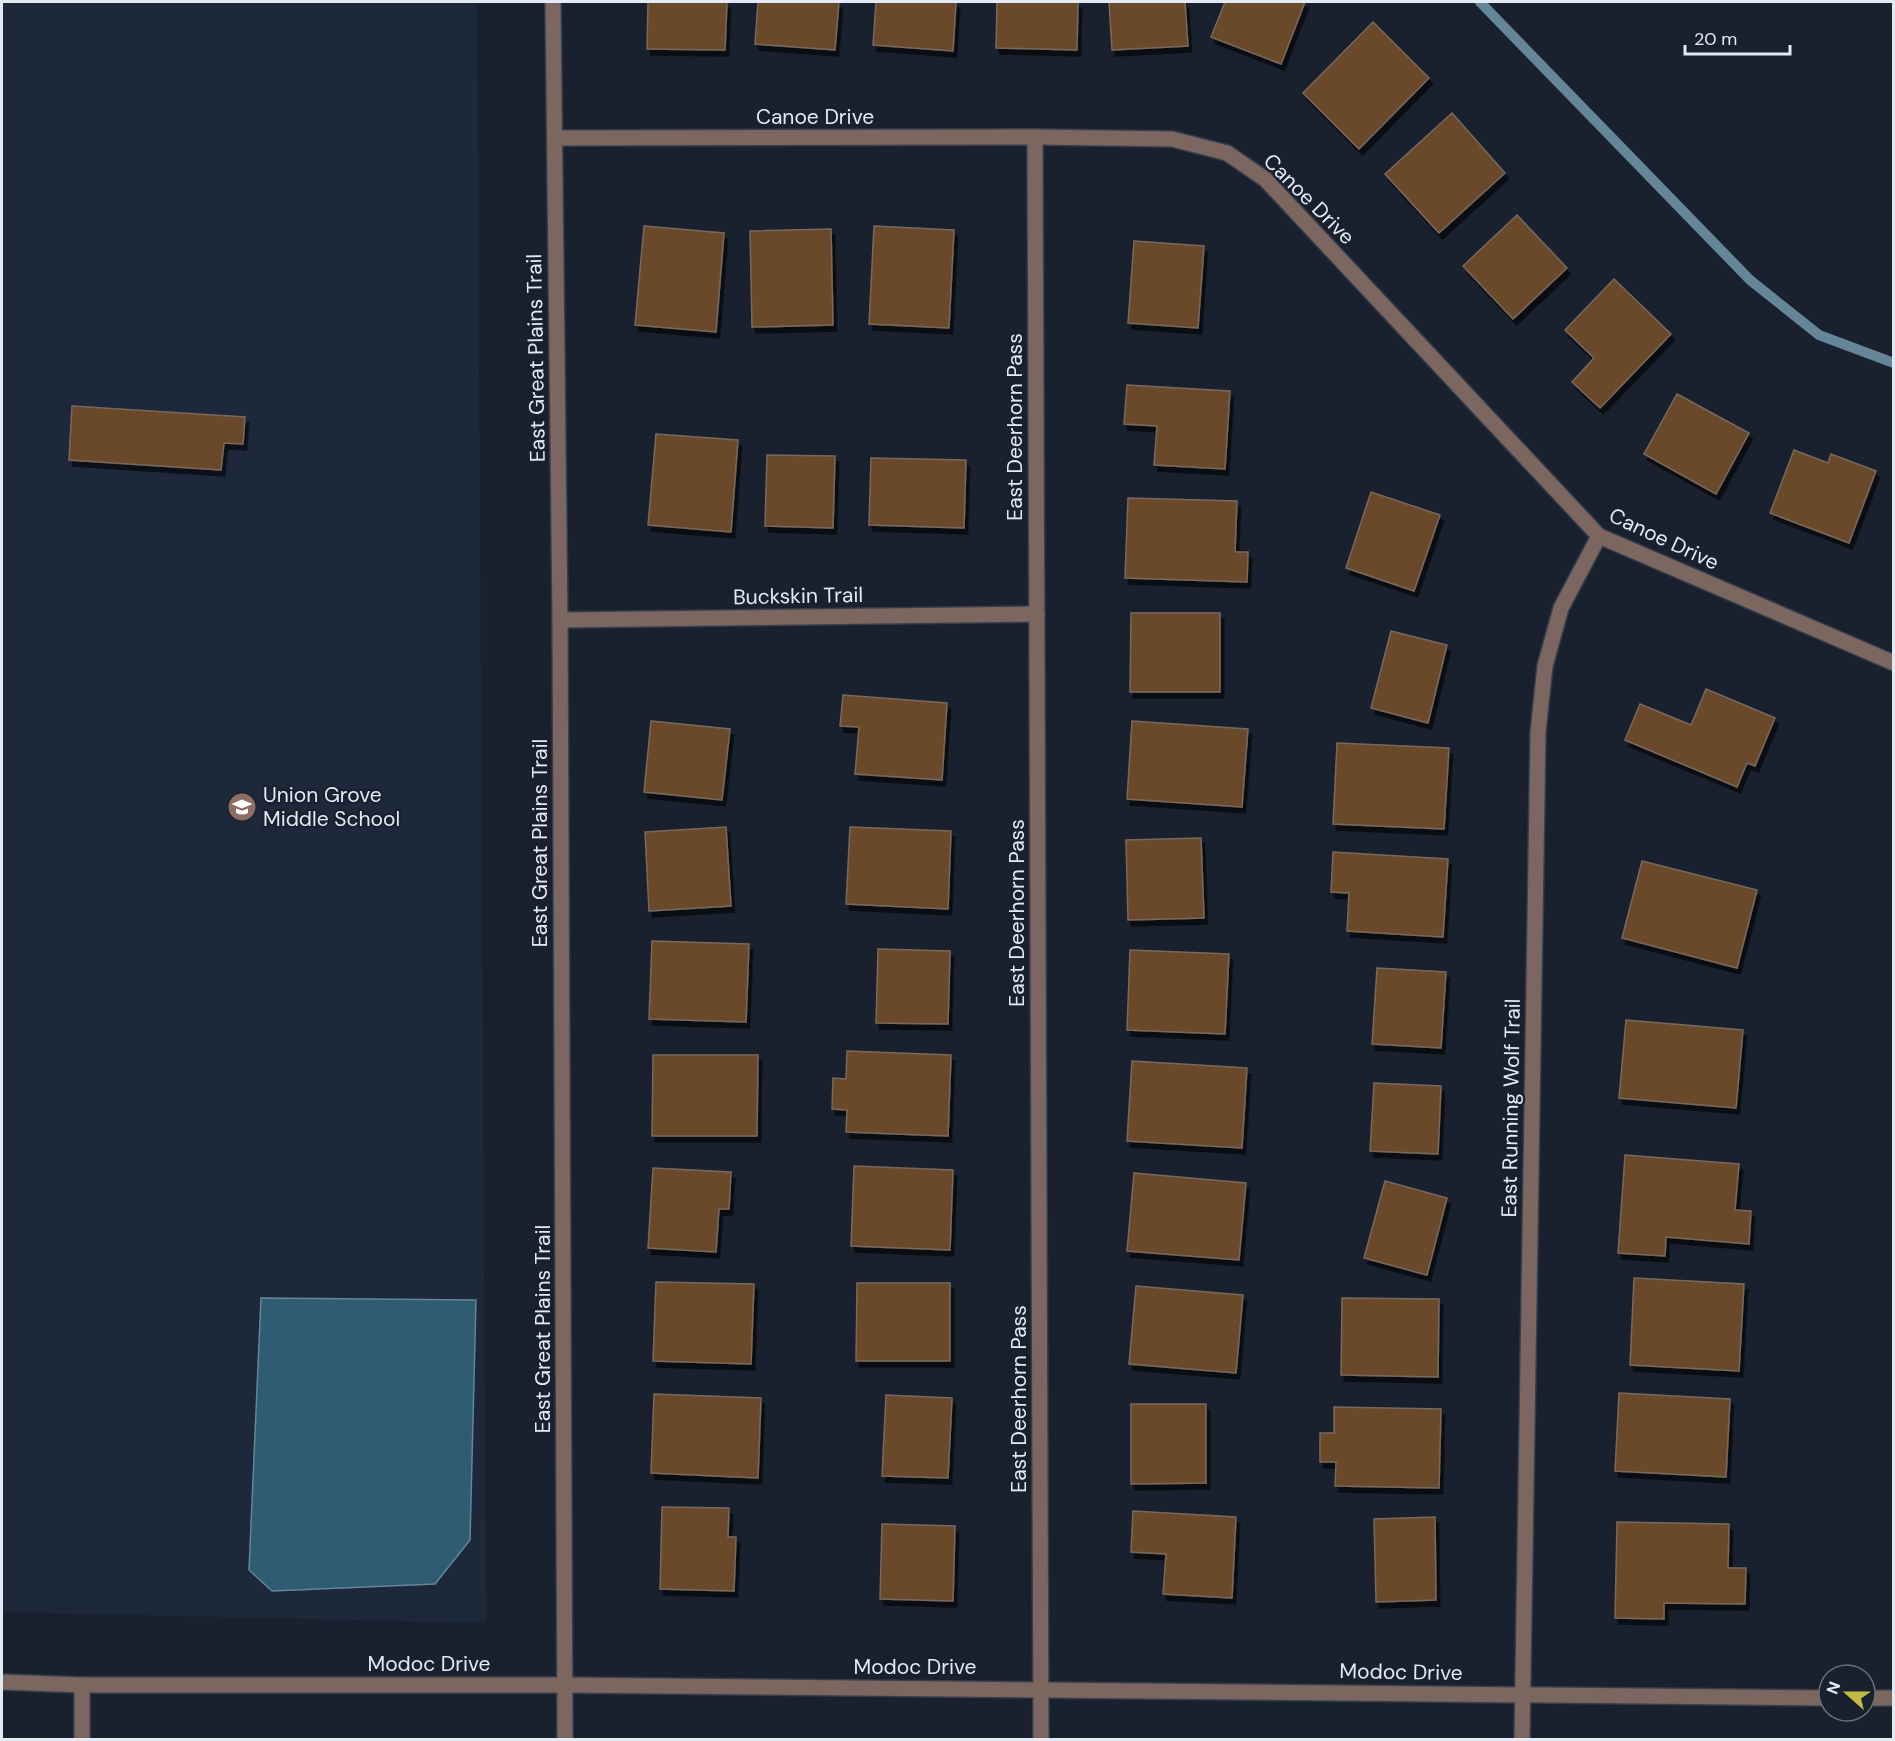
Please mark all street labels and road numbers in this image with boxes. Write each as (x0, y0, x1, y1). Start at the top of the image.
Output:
street label: Canoe Drive (756, 103, 874, 131)
street label: Canoe Drive (1257, 147, 1361, 251)
street label: East Great Plains Trail (520, 254, 552, 462)
street label: East Deerhorn Pass (1001, 333, 1029, 521)
street label: Canoe Drive (1605, 501, 1724, 577)
street label: Buckskin Trail (733, 581, 863, 611)
street label: East Great Plains Trail (526, 739, 554, 947)
street label: East Deerhorn Pass (1003, 819, 1031, 1007)
street label: East Running Wolf Trail (1495, 998, 1527, 1218)
street label: East Great Plains Trail (529, 1225, 557, 1433)
street label: East Deerhorn Pass (1005, 1305, 1033, 1493)
street label: Modoc Drive (367, 1650, 491, 1678)
street label: Modoc Drive (853, 1653, 977, 1681)
street label: Modoc Drive (1339, 1657, 1463, 1687)

